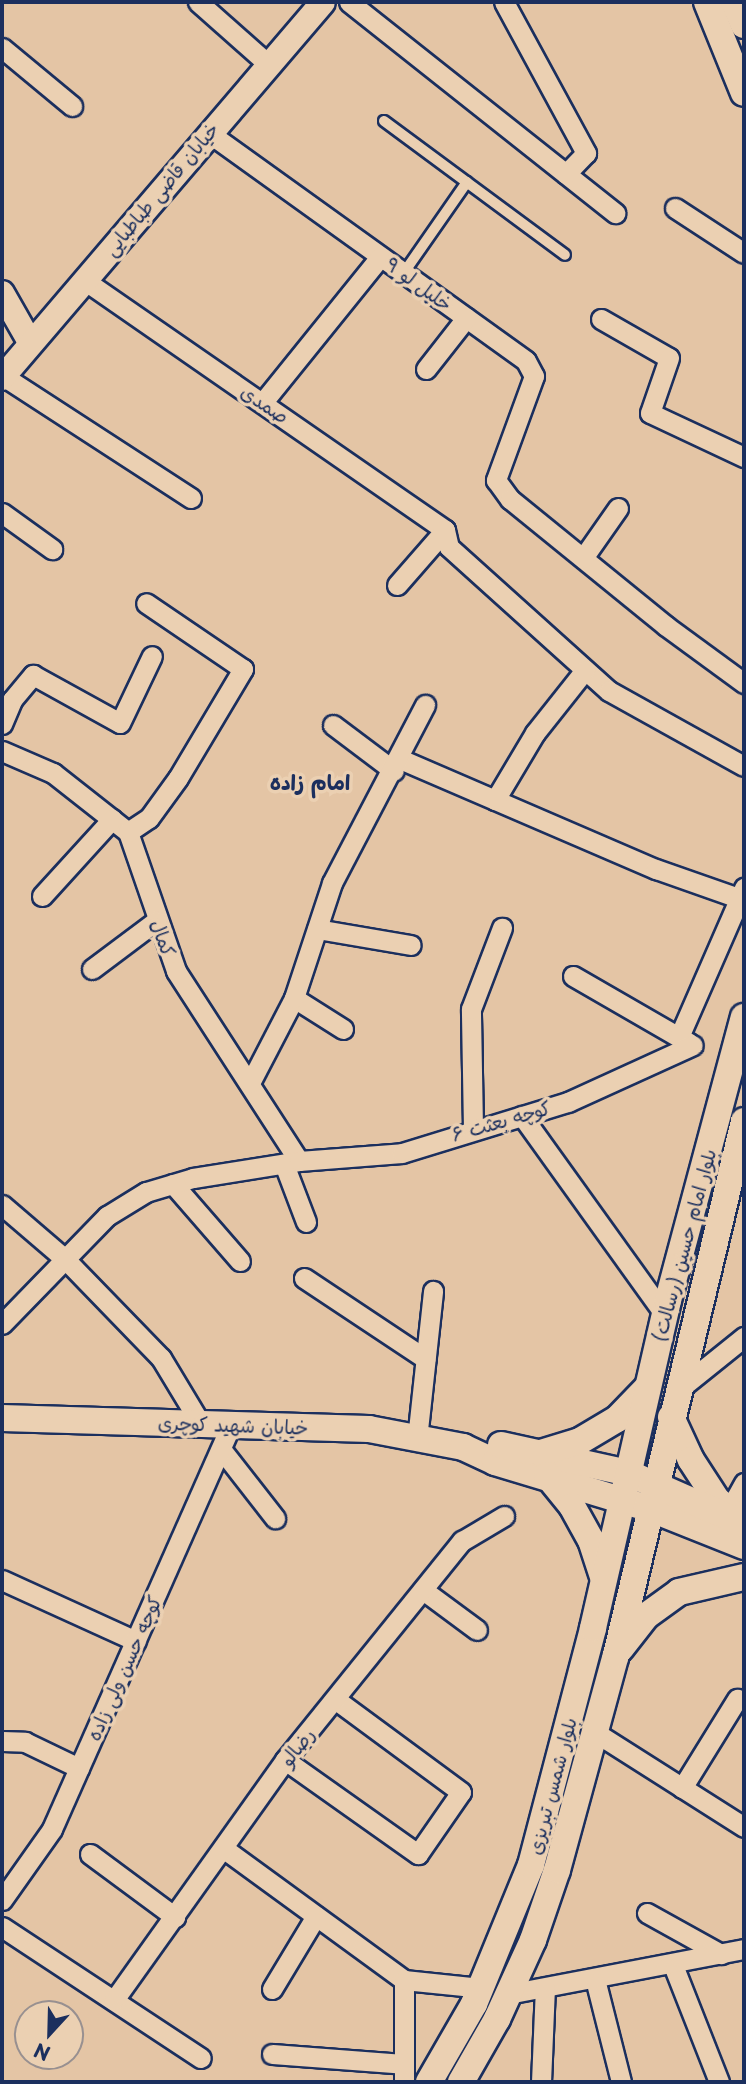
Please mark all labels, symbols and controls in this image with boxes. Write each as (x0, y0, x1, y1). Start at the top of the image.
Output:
street label: خیابان قاضی طباطبایی (99, 118, 223, 260)
street label: خلیل لو ۹ (381, 252, 457, 316)
street label: صمدی (237, 380, 293, 428)
district label: امام زاده (270, 768, 350, 794)
street label: کمال (146, 916, 180, 960)
street label: کوچه بعثت ۶ (449, 1096, 553, 1146)
street label: بلوار امام حسین (رسالت) (647, 1146, 721, 1344)
street label: خیابان شهید کوچری (157, 1411, 309, 1439)
street label: کوچه حسن ولی زاده (82, 1592, 166, 1744)
street label: بلوار شمس تبریزی (523, 1715, 581, 1857)
street label: رضالو (275, 1723, 319, 1771)
north arrow (14, 2000, 84, 2070)
text: N (30, 2037, 54, 2068)

